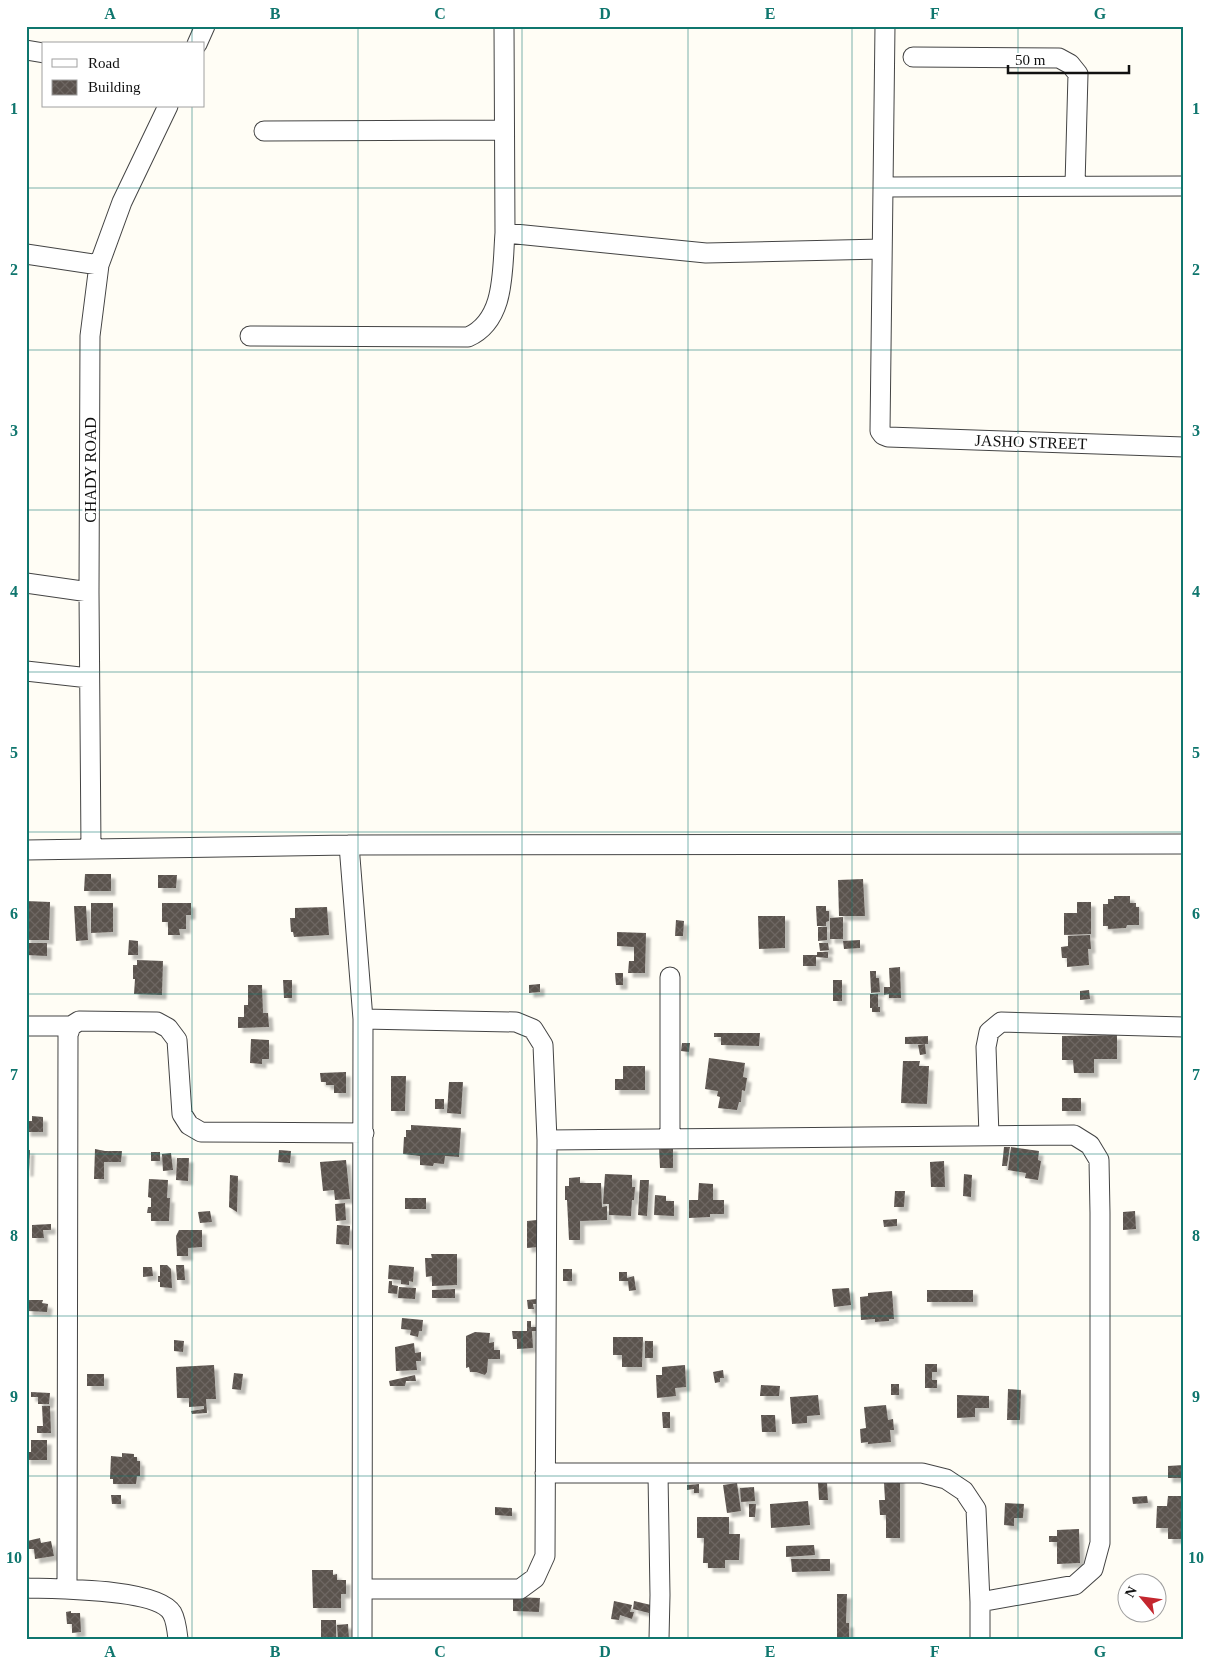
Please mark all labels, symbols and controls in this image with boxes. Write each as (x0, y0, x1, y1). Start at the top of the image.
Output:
text: A (104, 5, 116, 22)
text: B (270, 5, 281, 22)
text: C (434, 5, 446, 22)
text: D (599, 5, 611, 22)
text: E (765, 5, 775, 22)
text: F (930, 5, 940, 22)
text: G (1094, 5, 1107, 22)
legend (42, 42, 205, 108)
scale bar (1008, 42, 1129, 74)
text: 50 m (1015, 52, 1046, 68)
text: Road (88, 55, 120, 71)
text: Building (88, 79, 141, 95)
text: 1 (10, 100, 18, 117)
text: 1 (1192, 100, 1200, 117)
text: 2 (10, 261, 18, 278)
text: 2 (1192, 261, 1200, 278)
street label: CHADY ROAD (82, 417, 99, 523)
text: 3 (10, 422, 18, 439)
text: 3 (1192, 422, 1200, 439)
street label: JASHO STREET (975, 432, 1088, 452)
text: 4 (10, 583, 18, 600)
text: 4 (1192, 583, 1200, 600)
text: 5 (10, 744, 18, 761)
text: 5 (1192, 744, 1200, 761)
text: 6 (10, 905, 18, 922)
text: 6 (1192, 905, 1200, 922)
text: 7 (10, 1066, 18, 1083)
text: 7 (1192, 1066, 1200, 1083)
text: 8 (10, 1227, 18, 1244)
text: 8 (1192, 1227, 1200, 1244)
text: 9 (10, 1388, 18, 1405)
text: 9 (1192, 1388, 1200, 1405)
text: 10 (6, 1549, 22, 1566)
text: 10 (1188, 1549, 1204, 1566)
north arrow (1118, 1572, 1168, 1622)
text: N (1122, 1584, 1140, 1600)
text: A (104, 1643, 116, 1660)
text: B (270, 1643, 281, 1660)
text: C (434, 1643, 446, 1660)
text: D (599, 1643, 611, 1660)
text: E (765, 1643, 775, 1660)
text: F (930, 1643, 940, 1660)
text: G (1094, 1643, 1107, 1660)

